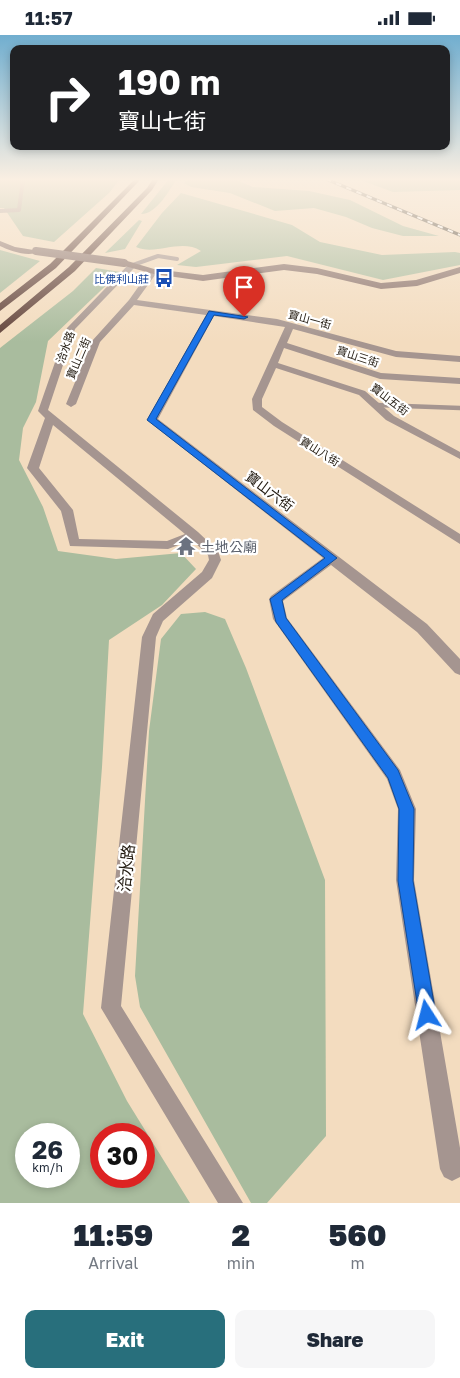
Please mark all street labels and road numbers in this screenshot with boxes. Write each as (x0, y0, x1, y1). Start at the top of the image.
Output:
street label: 寶山一街 (287, 307, 333, 331)
street label: 洽水路 (53, 329, 77, 365)
street label: 寶山二街 (63, 335, 93, 381)
street label: 寶山三街 (335, 343, 381, 369)
street label: 寶山五街 (369, 381, 411, 417)
street label: 寶山八街 (298, 434, 342, 468)
street label: 寶山六街 (243, 467, 297, 515)
street label: 洽水路 (114, 843, 138, 893)

